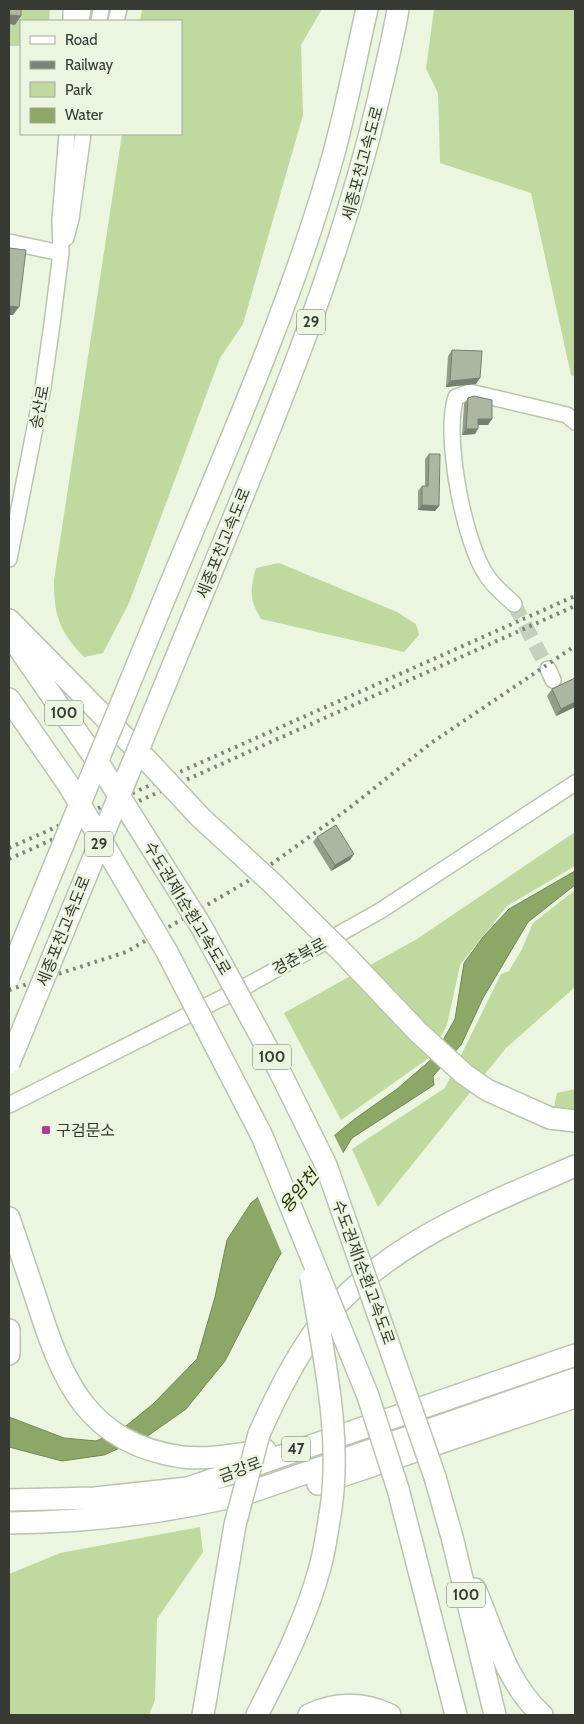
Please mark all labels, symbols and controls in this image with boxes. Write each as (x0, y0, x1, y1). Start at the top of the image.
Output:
legend (20, 20, 182, 135)
text: Road (65, 31, 98, 49)
text: Railway (65, 56, 114, 74)
text: Park (65, 81, 92, 99)
street label: 세종포천고속도로 (338, 104, 387, 222)
text: Water (65, 106, 103, 124)
road number: 29 (297, 310, 325, 334)
street label: 송산로 (26, 383, 53, 431)
street label: 세종포천고속도로 (193, 485, 254, 601)
road number: 100 (45, 700, 83, 726)
road number: 29 (85, 832, 113, 856)
street label: 수도권제1순환고속도로 (140, 838, 235, 979)
street label: 세종포천고속도로 (33, 873, 94, 989)
street label: 경춘북로 (269, 934, 330, 979)
road number: 100 (253, 1044, 291, 1070)
place label: 구검문소 (56, 1121, 115, 1140)
marker: 구검문소 (40, 1124, 52, 1136)
water label: 용암천 (275, 1163, 325, 1217)
street label: 수도권제1순환고속도로 (329, 1197, 399, 1347)
road number: 47 (282, 1436, 310, 1462)
street label: 금강로 (216, 1453, 264, 1486)
road number: 100 (447, 1582, 485, 1608)

